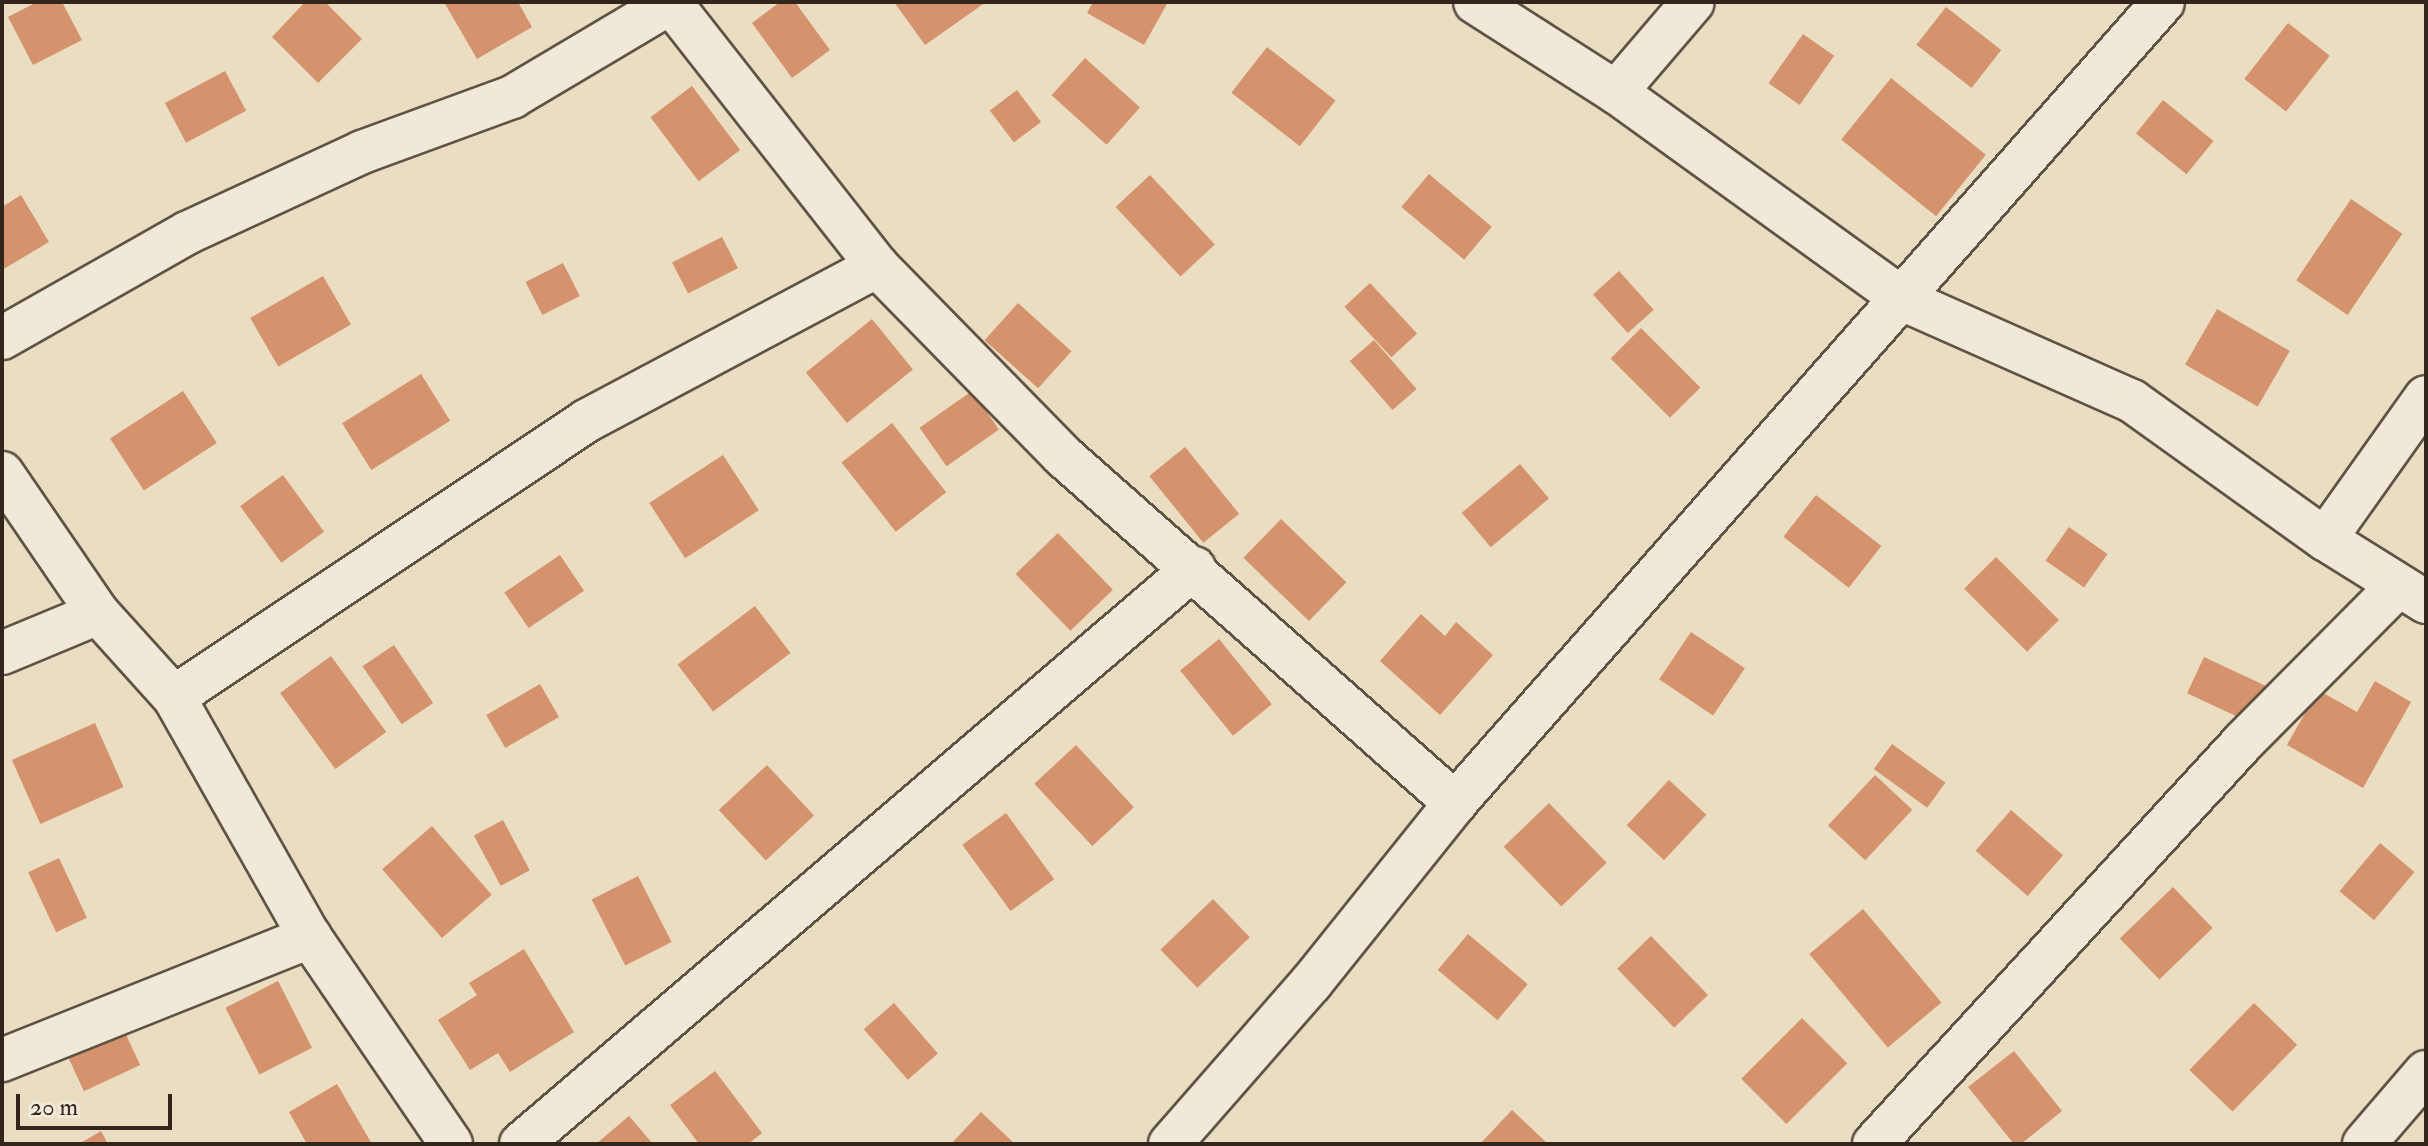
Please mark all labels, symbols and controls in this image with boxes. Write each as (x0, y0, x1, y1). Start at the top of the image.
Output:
scale bar (20, 1078, 176, 1128)
text: 20 m (30, 1092, 78, 1123)

